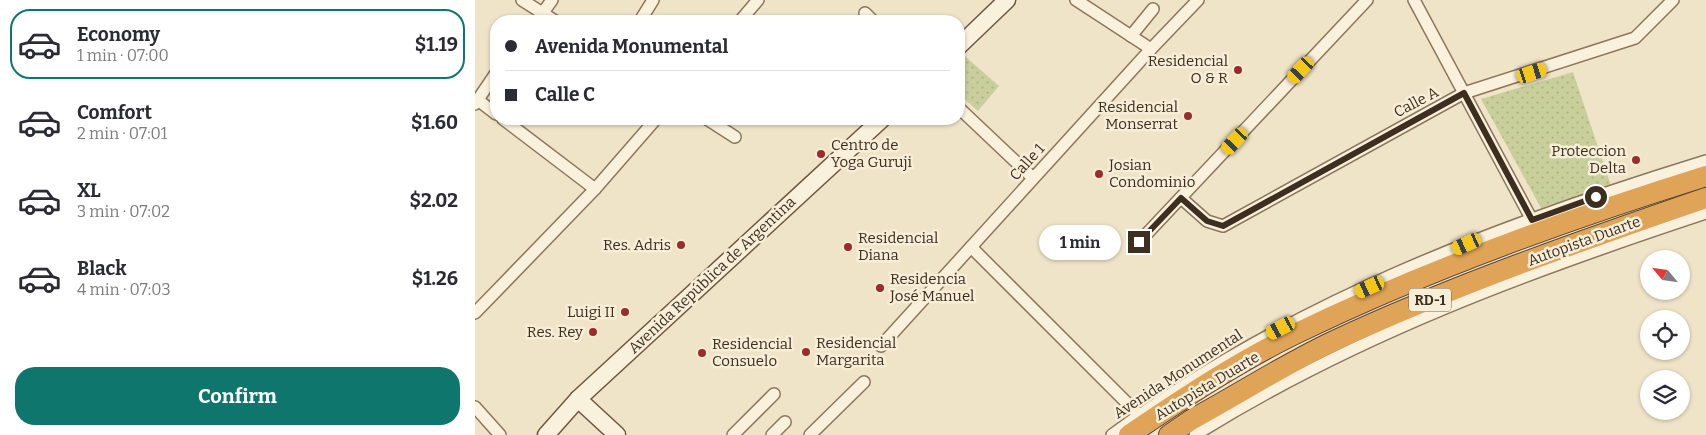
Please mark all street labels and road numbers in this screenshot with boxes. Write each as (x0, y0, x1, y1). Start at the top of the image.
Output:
street label: Calle A (1391, 83, 1442, 121)
street label: Calle 1 (1006, 140, 1048, 184)
street label: Avenida República de Argentina (625, 193, 799, 357)
street label: Autopista Duarte (1525, 212, 1643, 270)
road number: RD-1 (1409, 288, 1451, 312)
street label: Avenida Monumental (1110, 326, 1246, 422)
street label: Autopista Duarte (1152, 348, 1262, 424)

